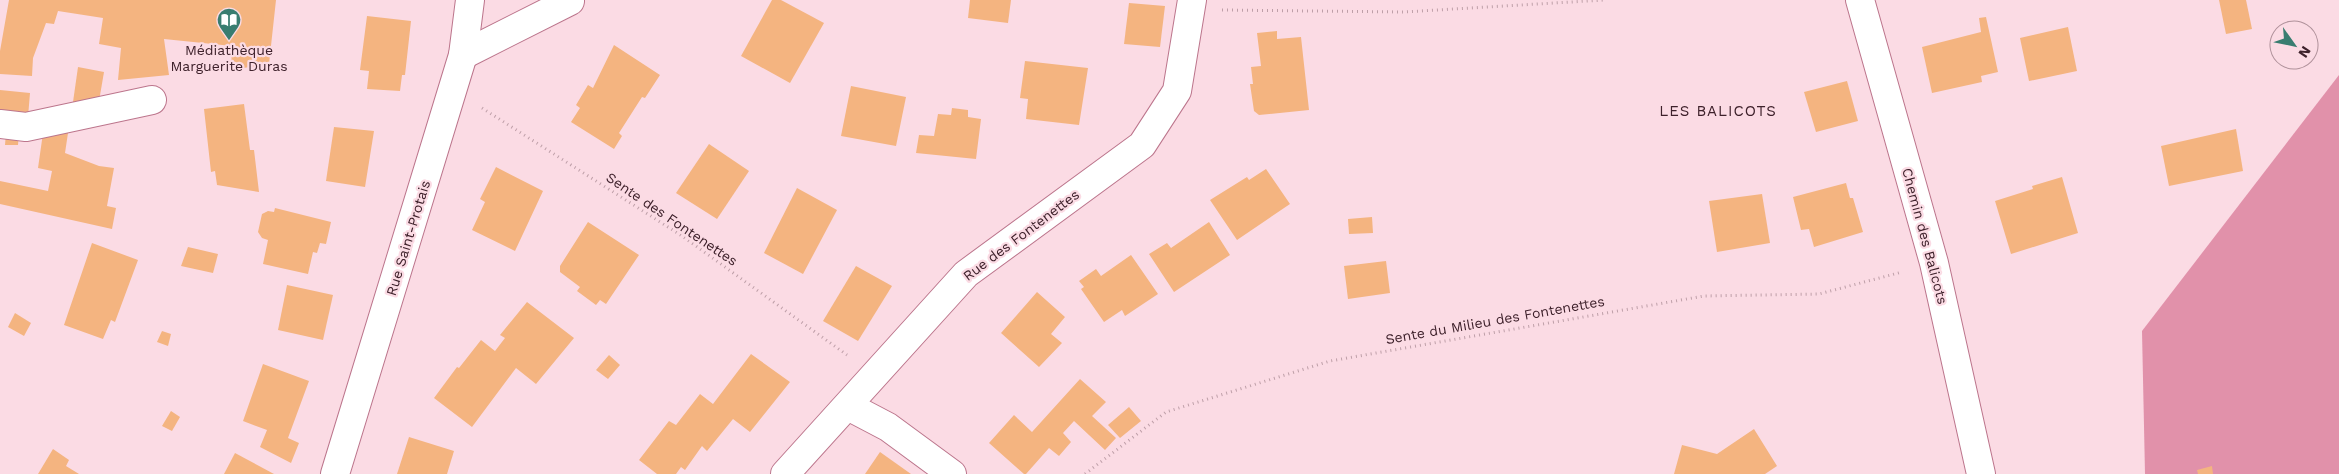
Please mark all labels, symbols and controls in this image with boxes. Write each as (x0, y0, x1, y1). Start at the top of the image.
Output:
library icon: Médiathèque Marguerite Duras (216, 7, 242, 41)
north arrow (2269, 20, 2319, 70)
place label: Médiathèque Marguerite Duras (170, 42, 288, 74)
text: N (2295, 43, 2314, 61)
district label: LES BALICOTS (1659, 102, 1777, 120)
street label: Chemin des Balicots (1899, 166, 1951, 306)
street label: Sente des Fontenettes (603, 169, 741, 269)
street label: Rue Saint-Protais (383, 178, 433, 298)
street label: Rue des Fontenettes (960, 186, 1082, 284)
street label: Sente du Milieu des Fontenettes (1384, 293, 1606, 347)

